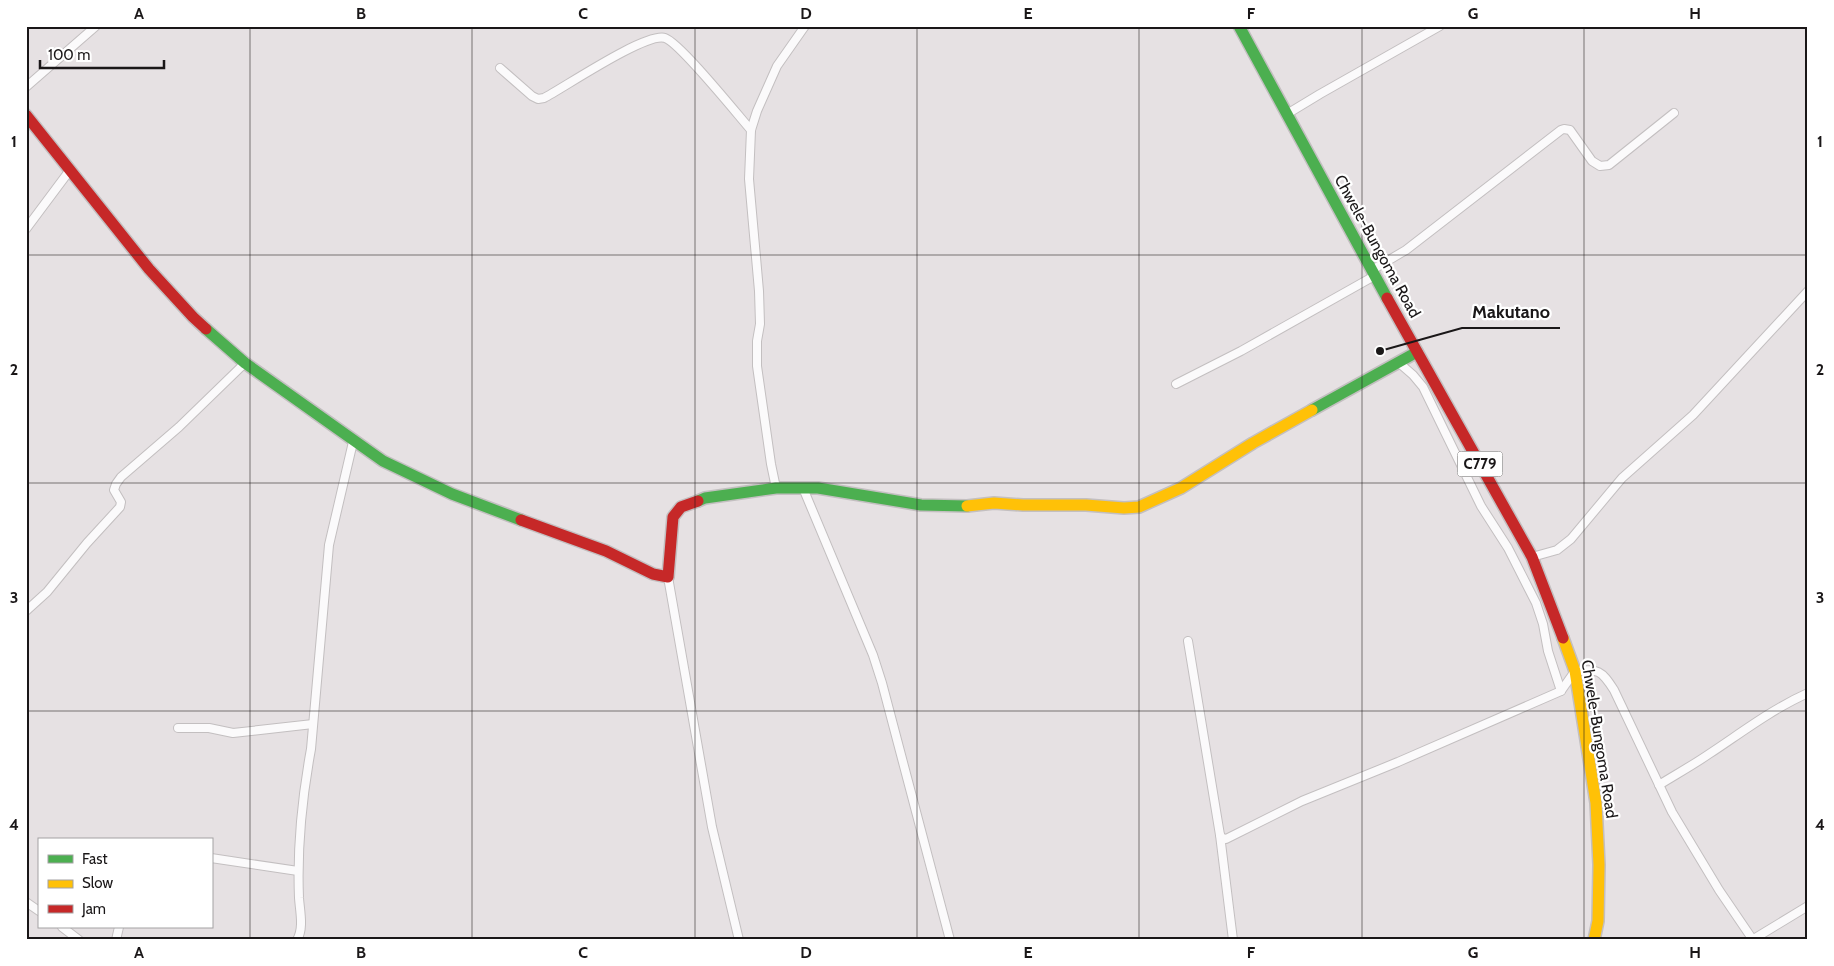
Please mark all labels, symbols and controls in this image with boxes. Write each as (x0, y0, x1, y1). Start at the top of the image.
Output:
text: A (134, 4, 144, 23)
text: B (356, 4, 366, 23)
text: C (578, 4, 588, 23)
text: D (800, 4, 812, 23)
text: E (1023, 4, 1033, 23)
text: F (1247, 4, 1256, 23)
text: G (1468, 4, 1478, 23)
text: H (1689, 4, 1701, 23)
scale bar (40, 38, 164, 70)
text: 100 m (48, 46, 90, 64)
text: 1 (11, 132, 17, 151)
text: 1 (1817, 132, 1823, 151)
street label: Chwele-Bungoma Road (1330, 172, 1425, 321)
callout: Makutano (1462, 295, 1560, 328)
text: Makutano (1472, 301, 1550, 323)
text: 2 (10, 360, 18, 379)
text: 2 (1816, 360, 1824, 379)
road number: C779 (1458, 452, 1502, 476)
text: 3 (10, 588, 18, 607)
text: 3 (1816, 588, 1824, 607)
street label: Chwele-Bungoma Road (1578, 658, 1621, 820)
text: 4 (9, 815, 19, 834)
text: 4 (1815, 815, 1825, 834)
legend (38, 838, 212, 928)
text: Fast (82, 850, 107, 868)
text: Slow (82, 874, 113, 892)
text: Jam (81, 900, 106, 918)
text: A (134, 943, 144, 962)
text: B (356, 943, 366, 962)
text: C (578, 943, 588, 962)
text: D (800, 943, 812, 962)
text: E (1023, 943, 1033, 962)
text: F (1247, 943, 1256, 962)
text: G (1468, 943, 1478, 962)
text: H (1689, 943, 1701, 962)

